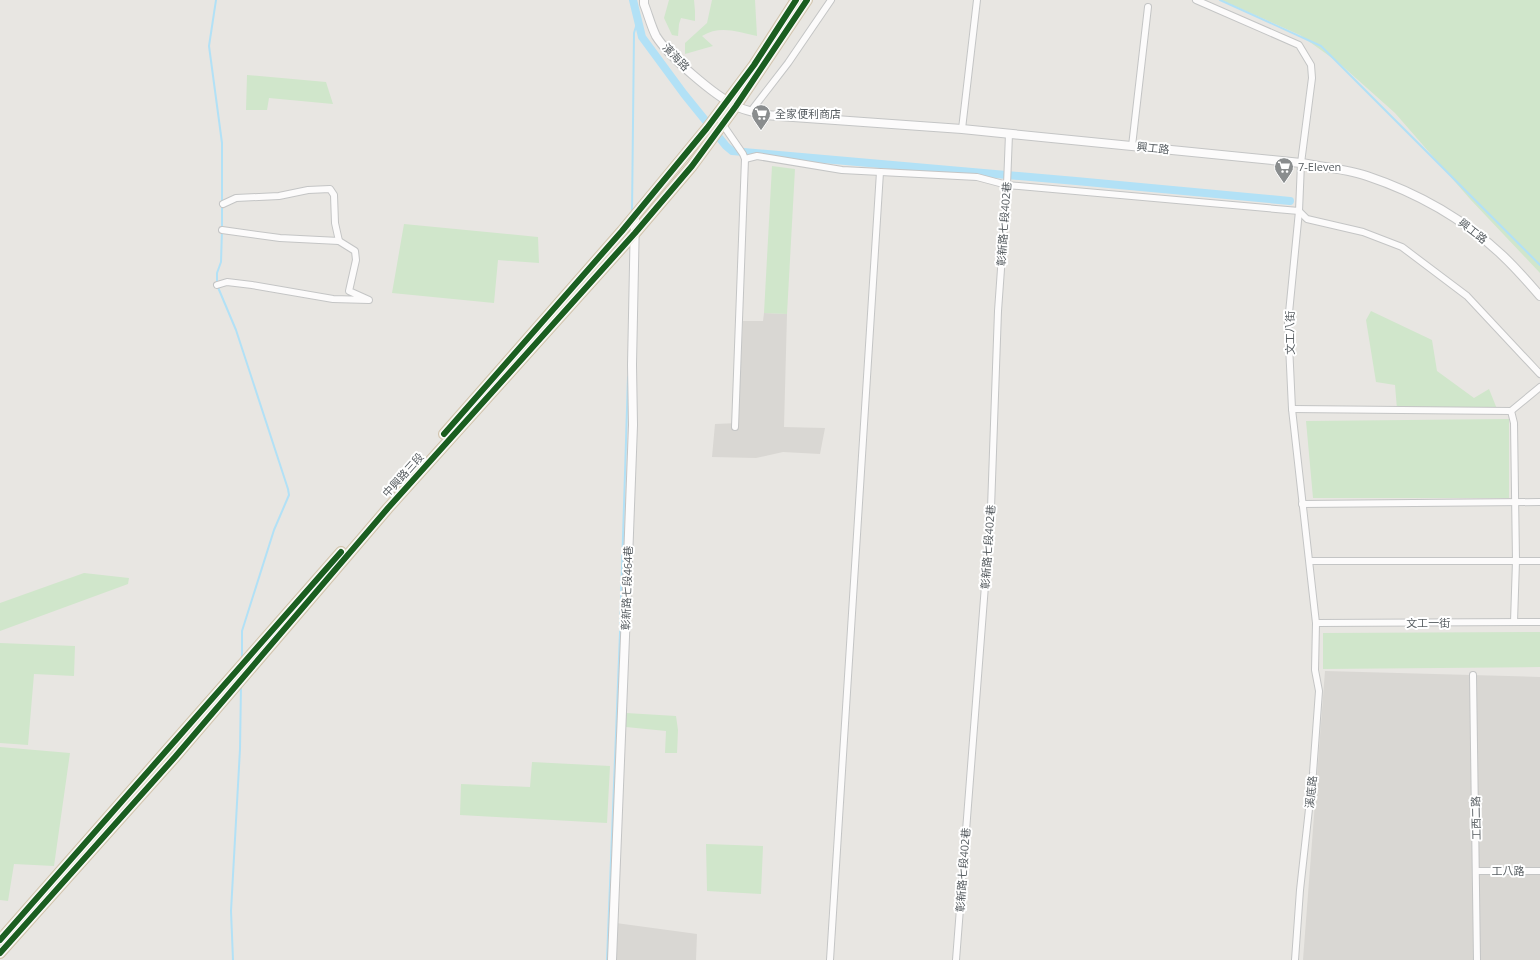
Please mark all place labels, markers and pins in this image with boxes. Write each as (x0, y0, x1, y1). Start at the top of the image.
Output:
supermarket icon: 全家便利商店 (750, 103, 772, 131)
place label: 全家便利商店 (775, 106, 841, 121)
supermarket icon: 7-Eleven (1273, 156, 1295, 184)
place label: 7-Eleven (1298, 159, 1341, 174)

